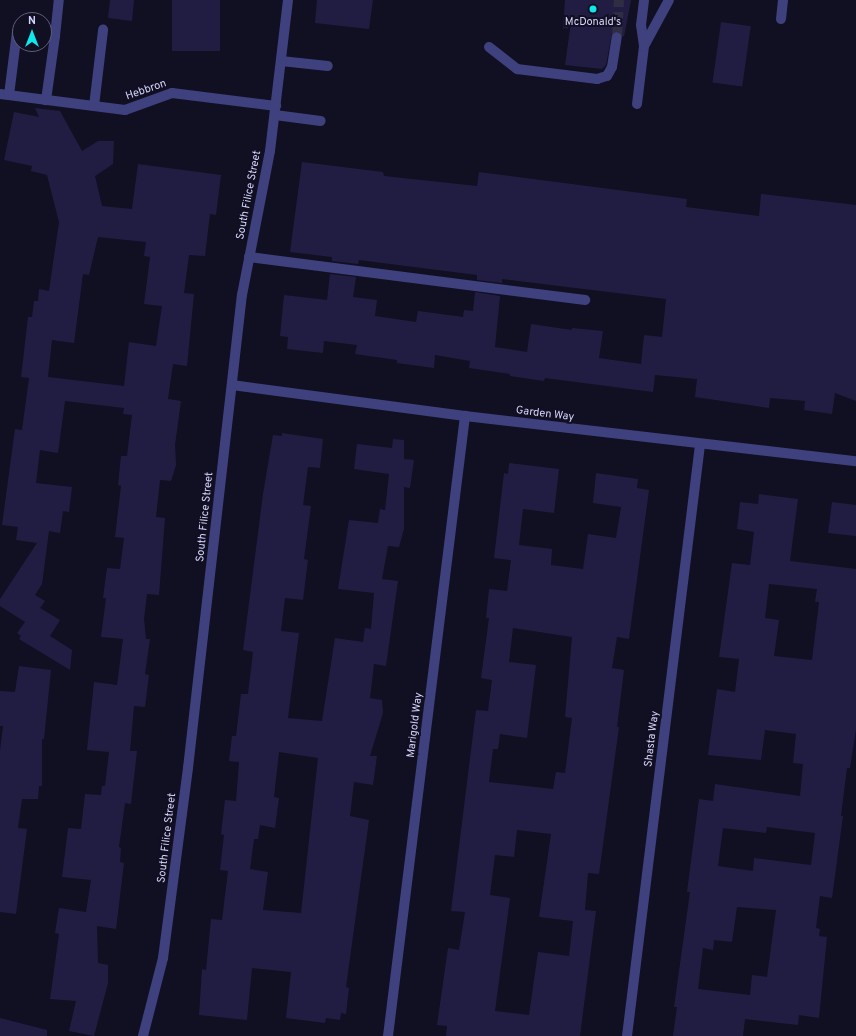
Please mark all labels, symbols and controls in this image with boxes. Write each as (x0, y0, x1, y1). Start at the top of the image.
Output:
marker: McDonald's (588, 4, 598, 14)
north arrow (12, 12, 52, 52)
text: N (28, 14, 36, 28)
place label: McDonald's (565, 15, 621, 29)
street label: Hebbron (124, 77, 168, 103)
street label: South Filice Street (234, 149, 264, 241)
street label: Garden Way (515, 404, 575, 424)
street label: South Filice Street (194, 471, 216, 563)
street label: Marigold Way (404, 691, 426, 759)
street label: Shasta Way (642, 710, 662, 768)
street label: South Filice Street (155, 792, 179, 884)

